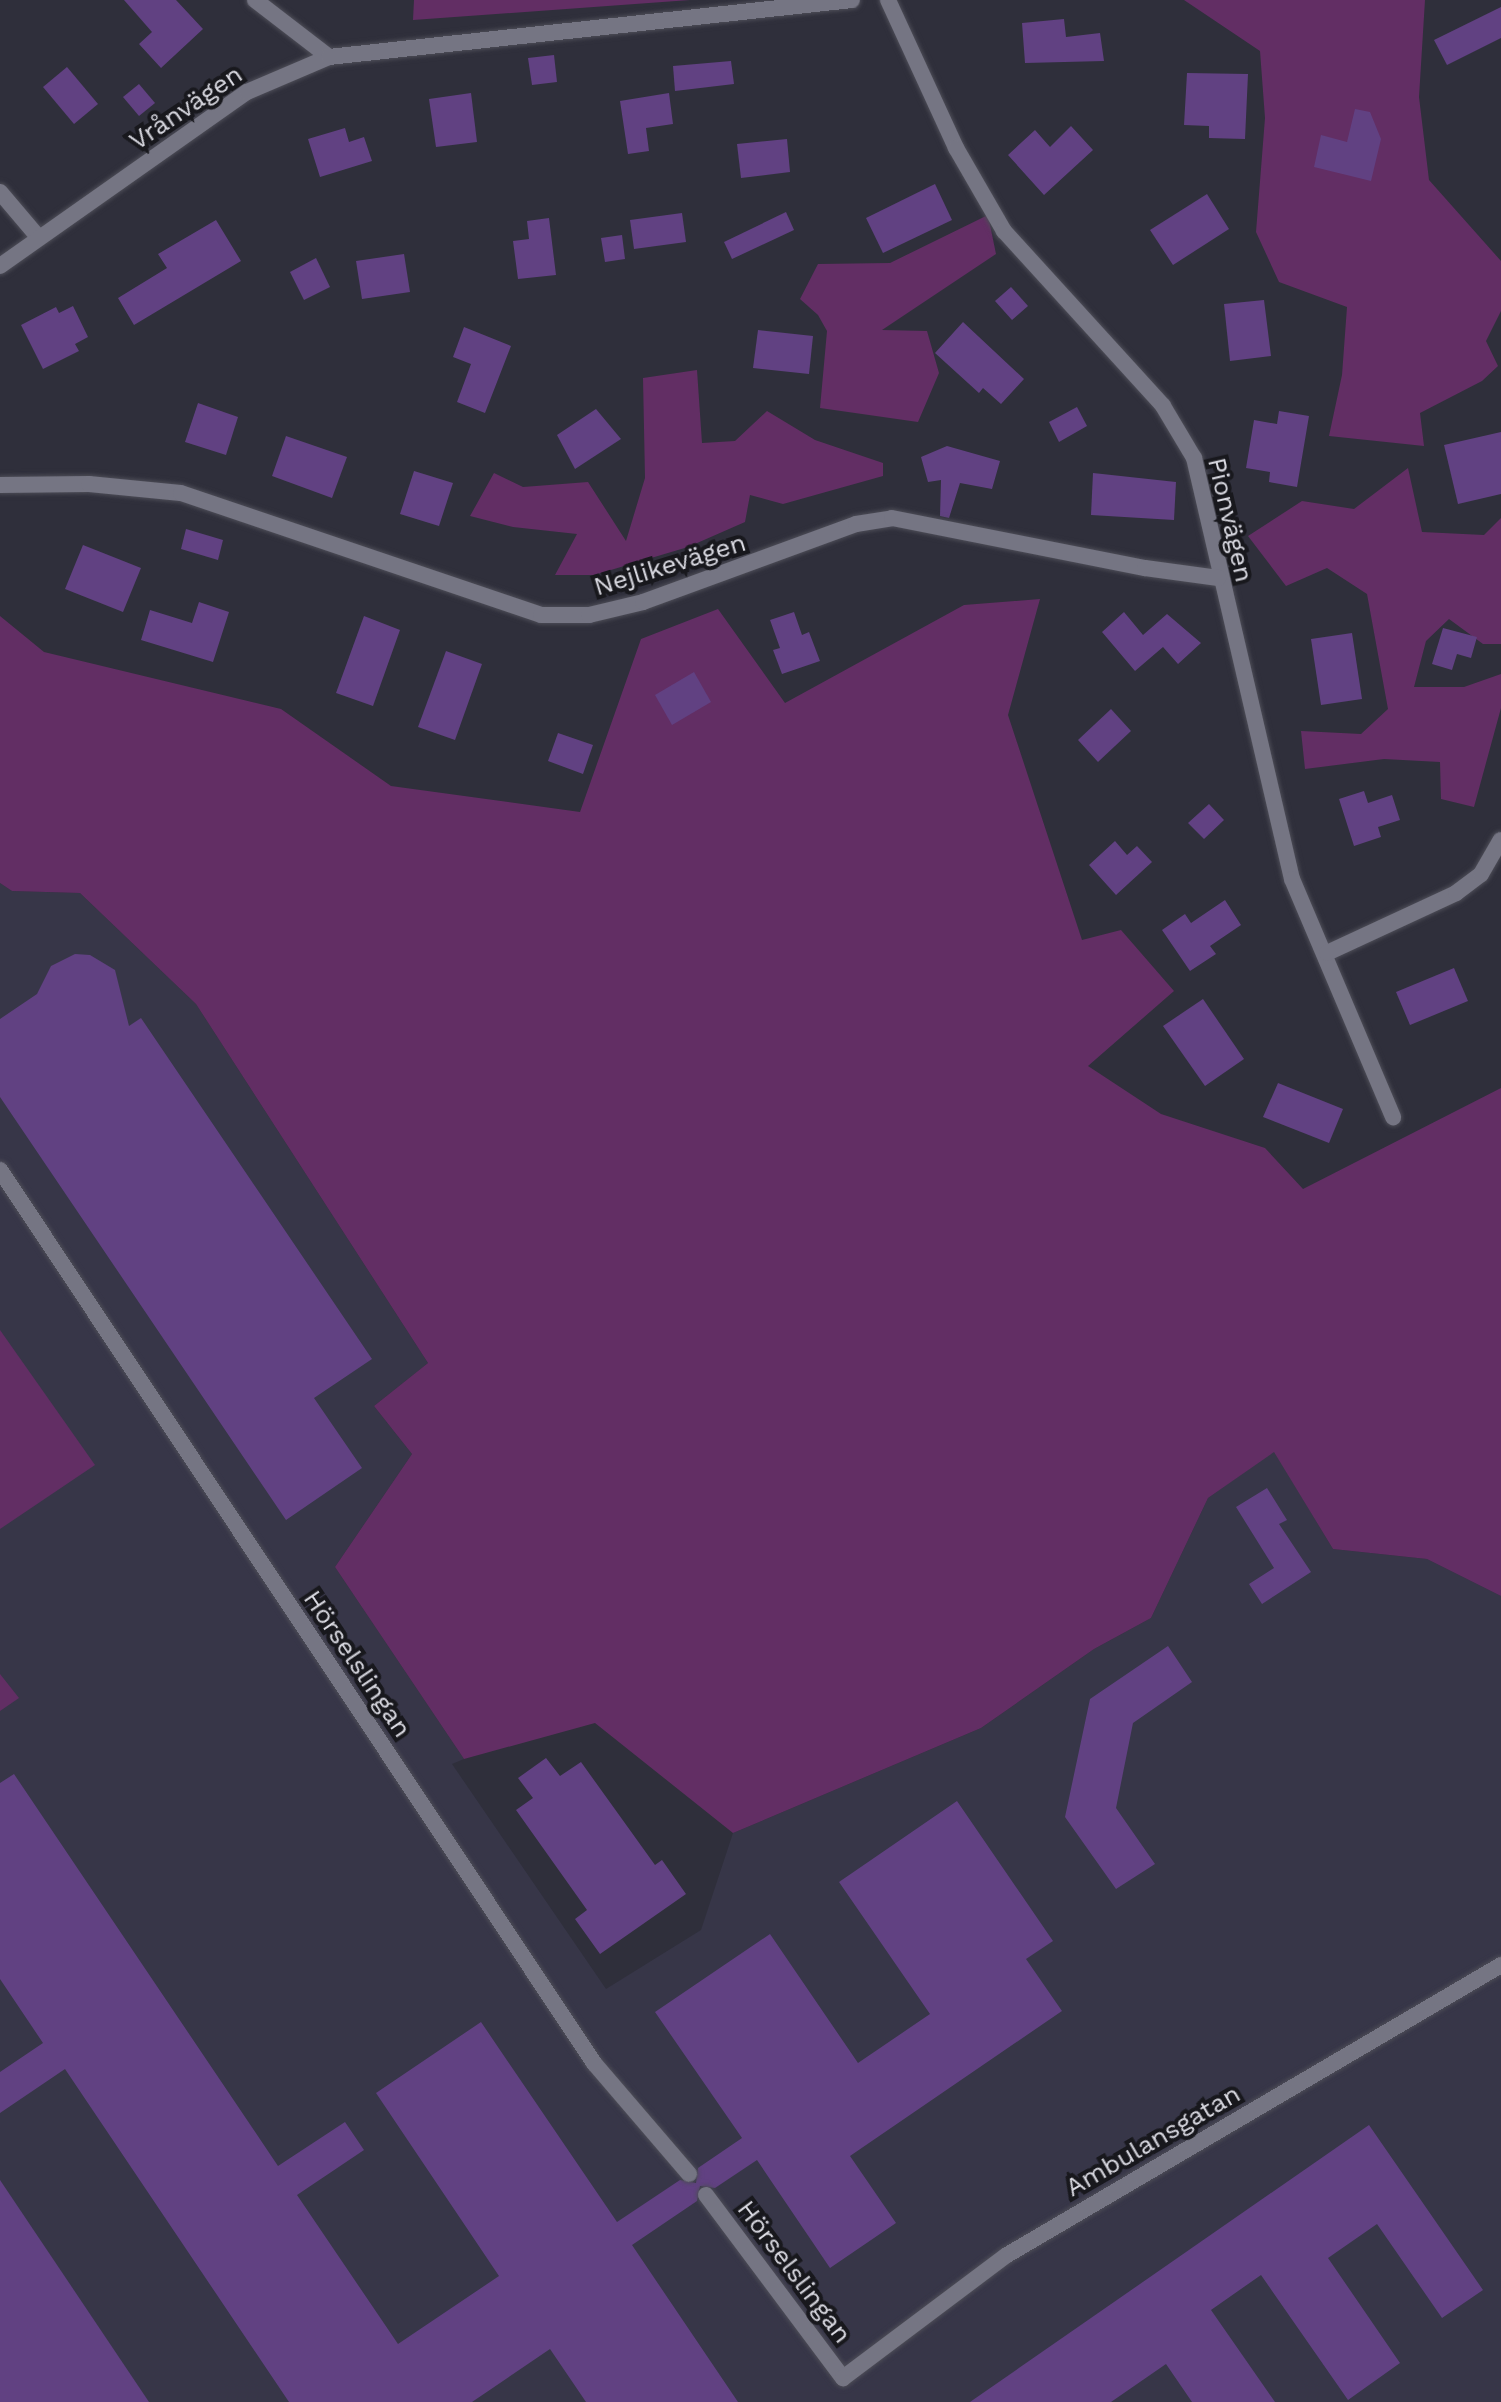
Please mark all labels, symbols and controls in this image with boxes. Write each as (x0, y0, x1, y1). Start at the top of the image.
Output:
street label: Vrånvägen (124, 59, 248, 157)
street label: Pionvägen (1201, 455, 1259, 585)
street label: Nejlikevägen (590, 527, 750, 603)
street label: Hörselslingan (296, 1585, 418, 1743)
street label: Ambulansgatan (1060, 2078, 1246, 2204)
street label: Hörselslingan (730, 2195, 858, 2349)

